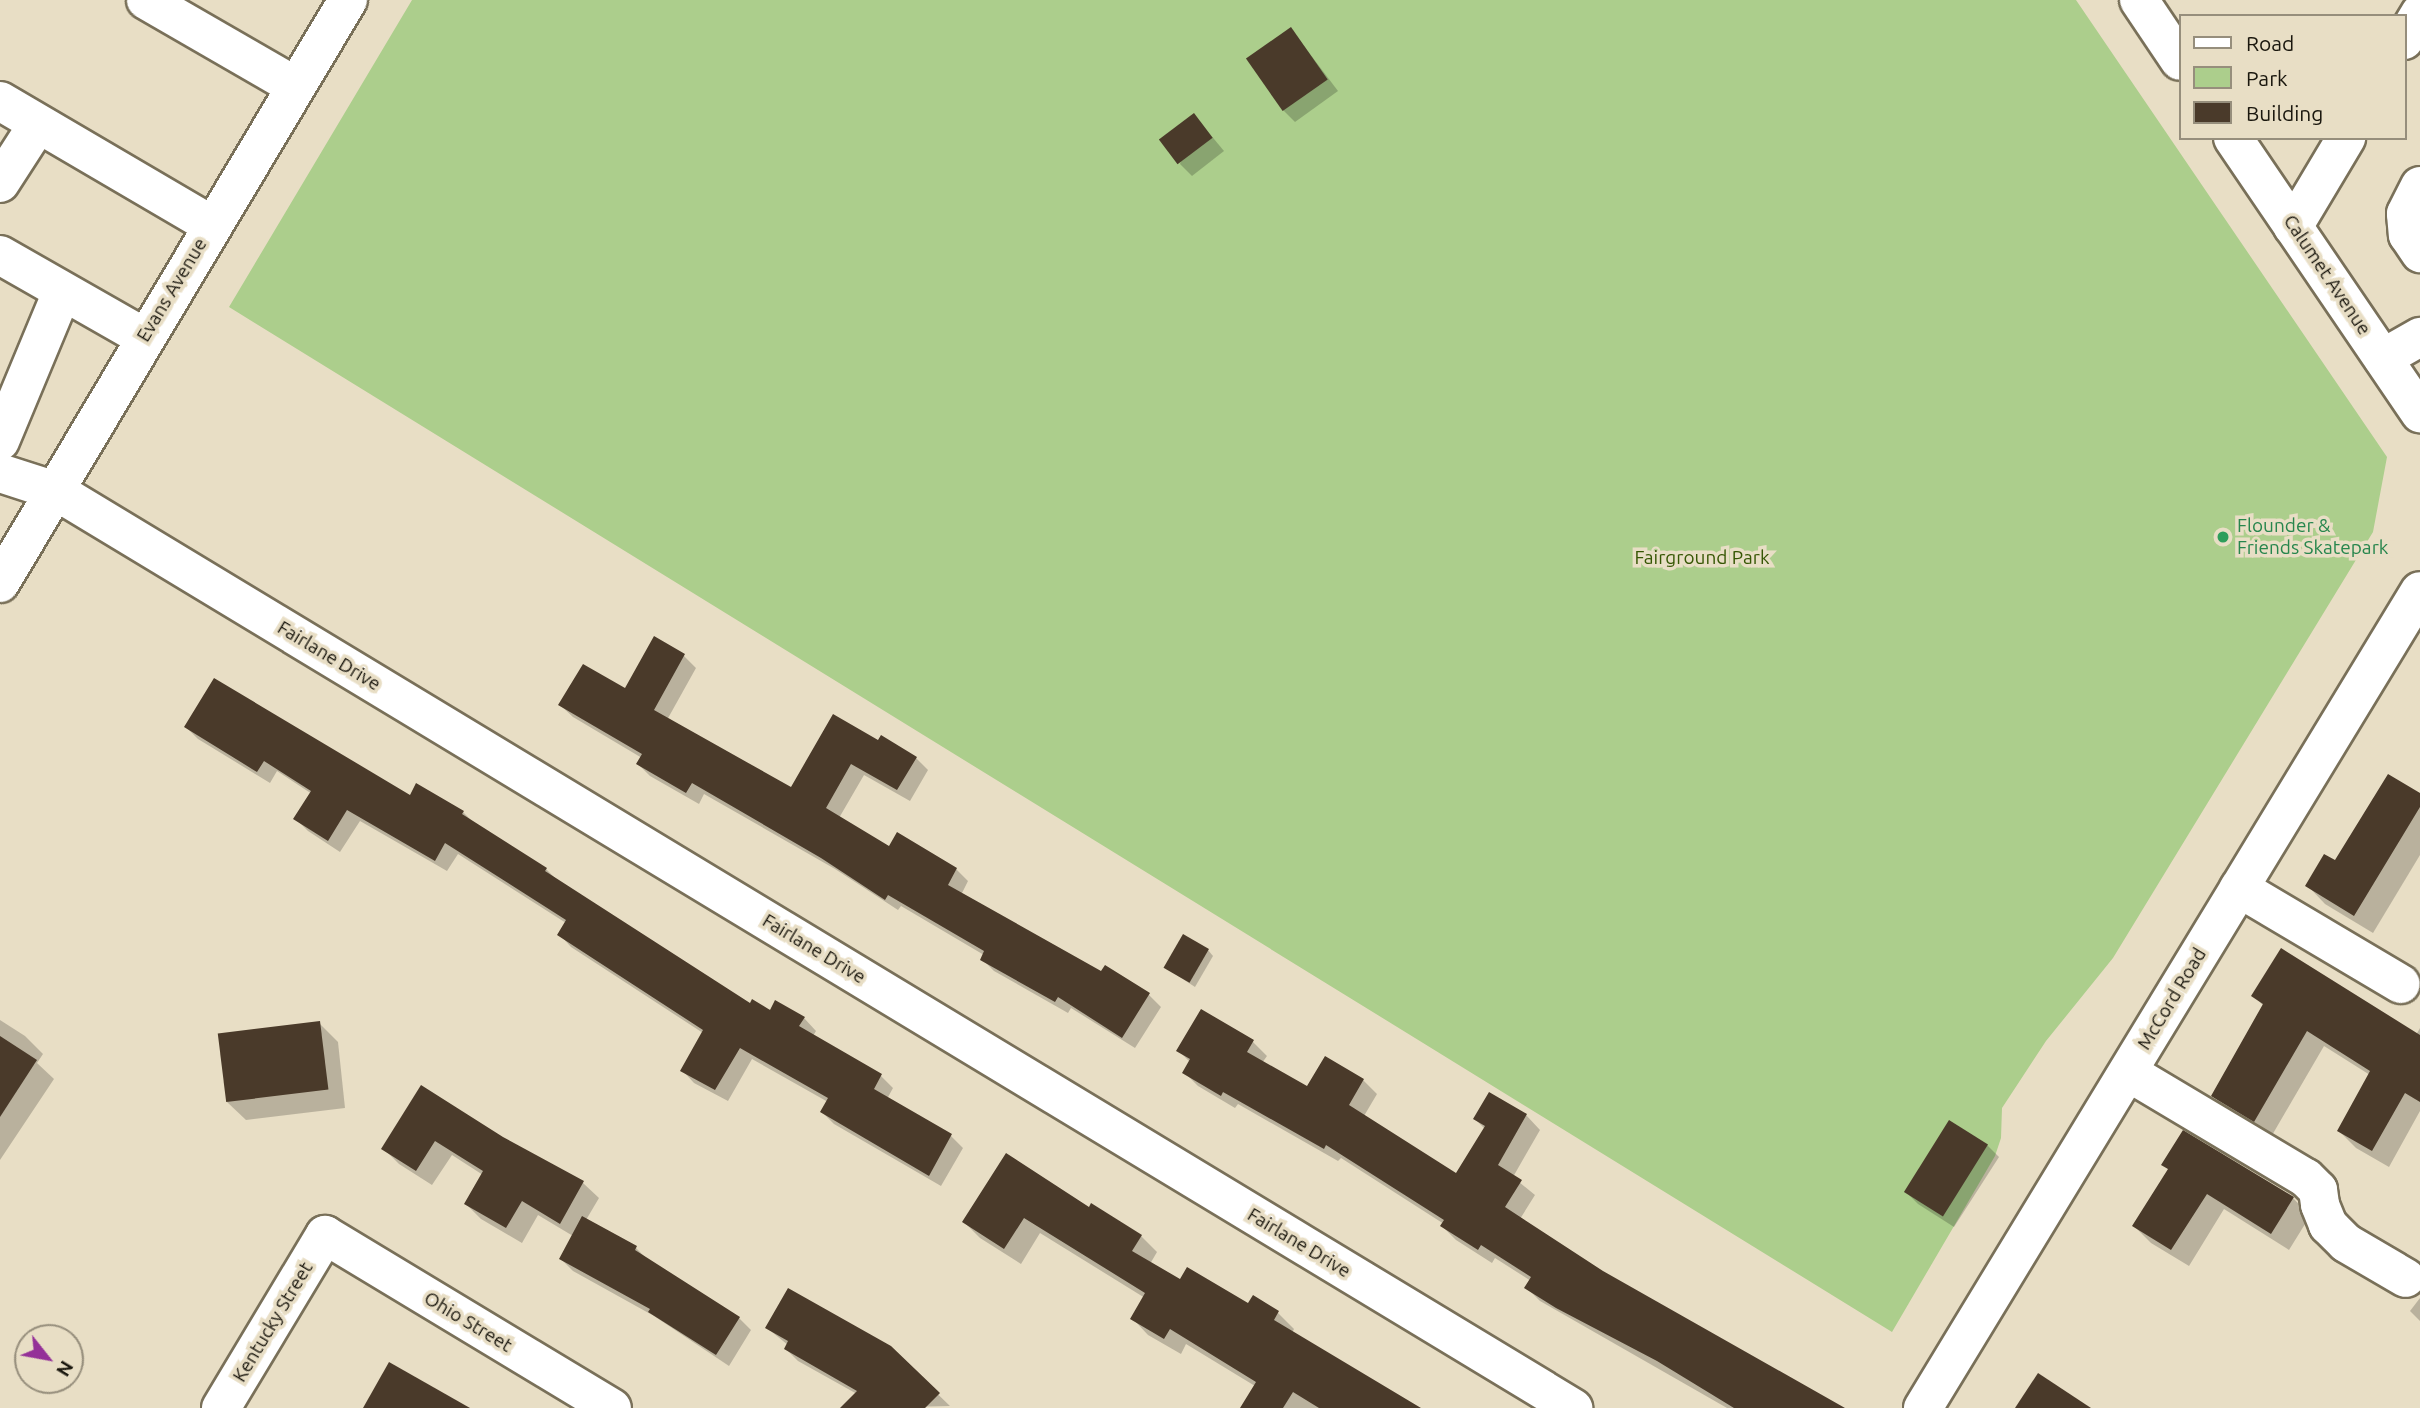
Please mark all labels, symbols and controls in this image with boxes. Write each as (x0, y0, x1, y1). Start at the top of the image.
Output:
legend (2178, 14, 2406, 140)
text: Road (2246, 31, 2294, 55)
text: Park (2246, 66, 2288, 90)
text: Building (2246, 101, 2323, 125)
street label: Calumet Avenue (2278, 211, 2376, 339)
street label: Evans Avenue (132, 234, 212, 346)
place label: Flounder & Friends Skatepark (2237, 515, 2388, 559)
marker: Flounder & Friends Skatepark (2215, 529, 2231, 545)
park label: Fairground Park (1635, 547, 1769, 569)
street label: Fairlane Drive (273, 616, 385, 696)
street label: Fairlane Drive (758, 909, 870, 989)
street label: McCord Road (2133, 944, 2211, 1054)
street label: Fairlane Drive (1243, 1203, 1355, 1283)
street label: Kentucky Street (228, 1258, 318, 1386)
street label: Ohio Street (420, 1287, 516, 1357)
north arrow (14, 1324, 84, 1394)
text: N (52, 1357, 78, 1381)

